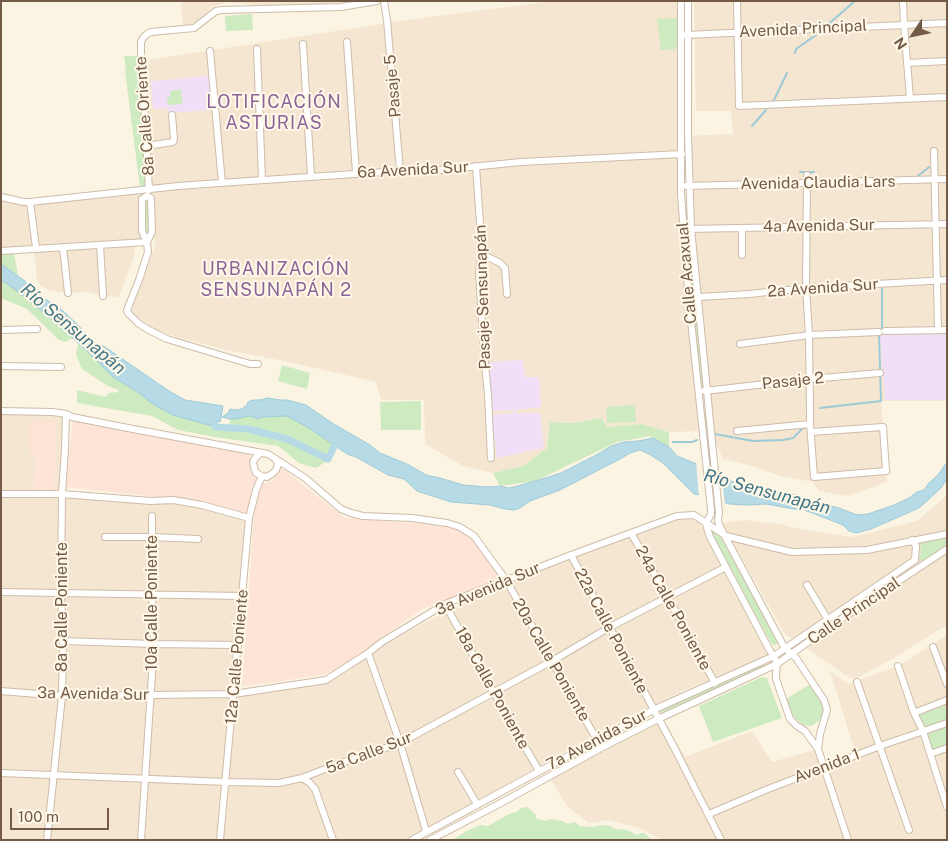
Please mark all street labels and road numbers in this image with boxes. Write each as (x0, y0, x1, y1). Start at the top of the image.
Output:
street label: Avenida Principal (738, 16, 868, 42)
street label: Pasaje 5 (381, 54, 405, 118)
street label: 8a Calle Oriente (131, 56, 159, 176)
street label: 6a Avenida Sur (357, 157, 469, 183)
street label: Avenida Claudia Lars (740, 172, 896, 194)
street label: 4a Avenida Sur (763, 215, 875, 237)
street label: Calle Acaxual (673, 221, 701, 325)
street label: Pasaje Sensunapán (471, 224, 495, 370)
street label: 2a Avenida Sur (767, 275, 879, 301)
street label: Pasaje 2 (761, 368, 825, 394)
street label: 10a Calle Poniente (142, 535, 162, 671)
street label: 8a Calle Poniente (52, 542, 72, 672)
street label: 24a Calle Poniente (631, 542, 715, 674)
street label: 3a Avenida Sur (433, 558, 543, 620)
street label: 22a Calle Poniente (570, 565, 652, 697)
street label: Calle Principal (804, 573, 904, 649)
street label: 12a Calle Poniente (222, 588, 252, 726)
street label: 20a Calle Poniente (508, 595, 594, 725)
street label: 18a Calle Poniente (450, 624, 534, 752)
street label: 3a Avenida Sur (37, 683, 149, 705)
street label: 7a Avenida Sur (543, 705, 651, 775)
street label: 5a Calle Sur (323, 728, 415, 778)
street label: Avenida 1 (791, 745, 863, 787)

